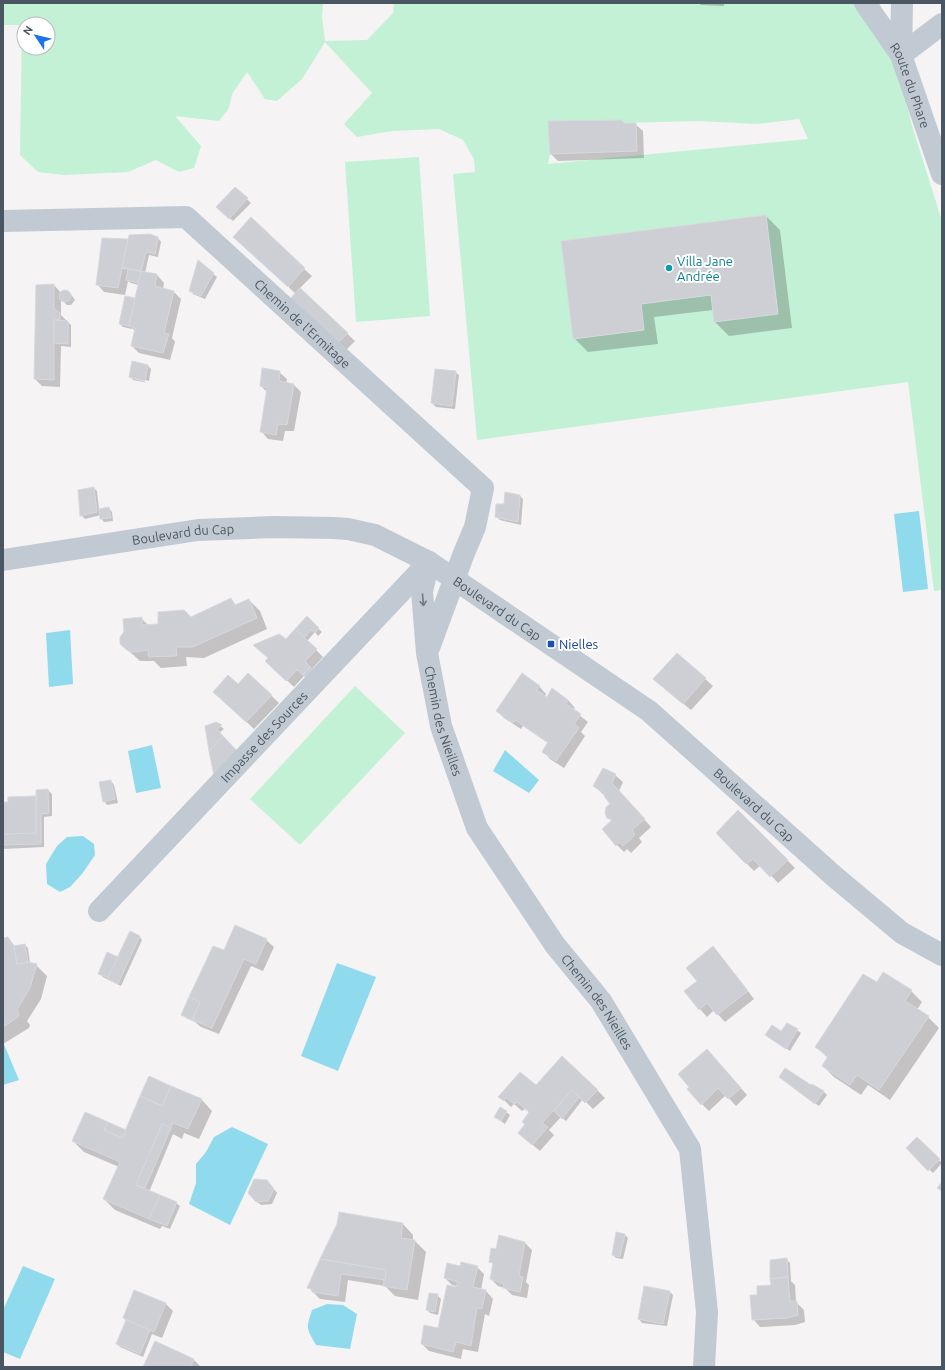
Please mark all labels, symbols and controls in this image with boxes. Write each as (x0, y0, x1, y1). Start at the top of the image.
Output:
north arrow (16, 16, 56, 56)
text: N (21, 23, 35, 37)
street label: Route du Phare (888, 40, 933, 130)
place label: Villa Jane Andrée (677, 254, 733, 283)
marker: Villa Jane Andrée (664, 263, 674, 273)
street label: Chemin de l'Ermitage (252, 276, 354, 371)
street label: Boulevard du Cap (131, 522, 234, 547)
street label: Boulevard du Cap (451, 574, 544, 643)
one-way arrow (419, 593, 426, 606)
place label: Nielles (559, 637, 599, 651)
marker: Nielles (546, 639, 556, 649)
street label: Chemin des Nieilles (423, 665, 465, 778)
street label: Impasse des Sources (218, 688, 310, 785)
street label: Boulevard du Cap (711, 765, 797, 844)
street label: Chemin des Nieilles (559, 952, 636, 1052)

